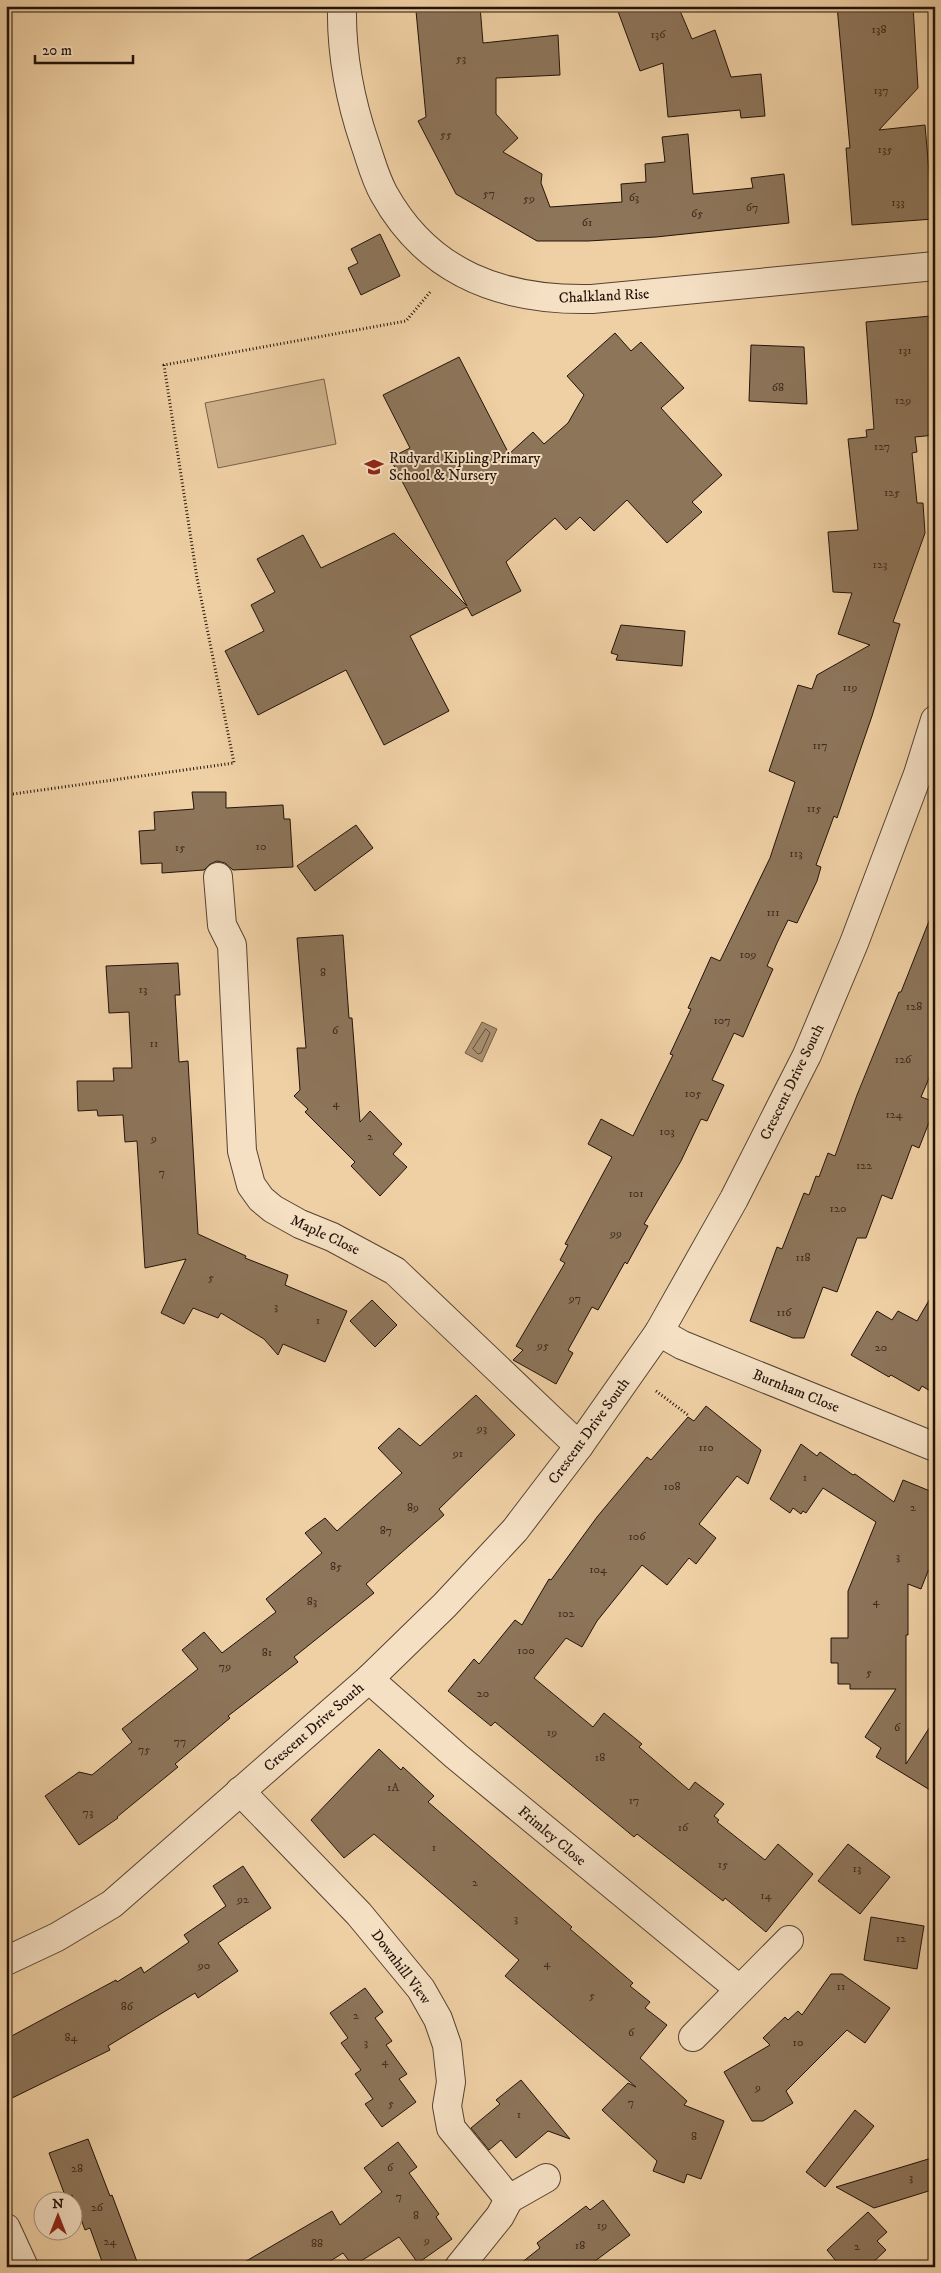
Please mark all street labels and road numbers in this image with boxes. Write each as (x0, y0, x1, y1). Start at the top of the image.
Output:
street label: Chalkland Rise (558, 284, 650, 308)
street label: Crescent Drive South (756, 1021, 828, 1143)
street label: Maple Close (287, 1211, 363, 1259)
street label: Burnham Close (750, 1365, 842, 1417)
street label: Crescent Drive South (544, 1374, 634, 1488)
street label: Crescent Drive South (260, 1678, 368, 1776)
street label: Frimley Close (514, 1802, 590, 1870)
street label: Downhill View (367, 1926, 436, 2009)

